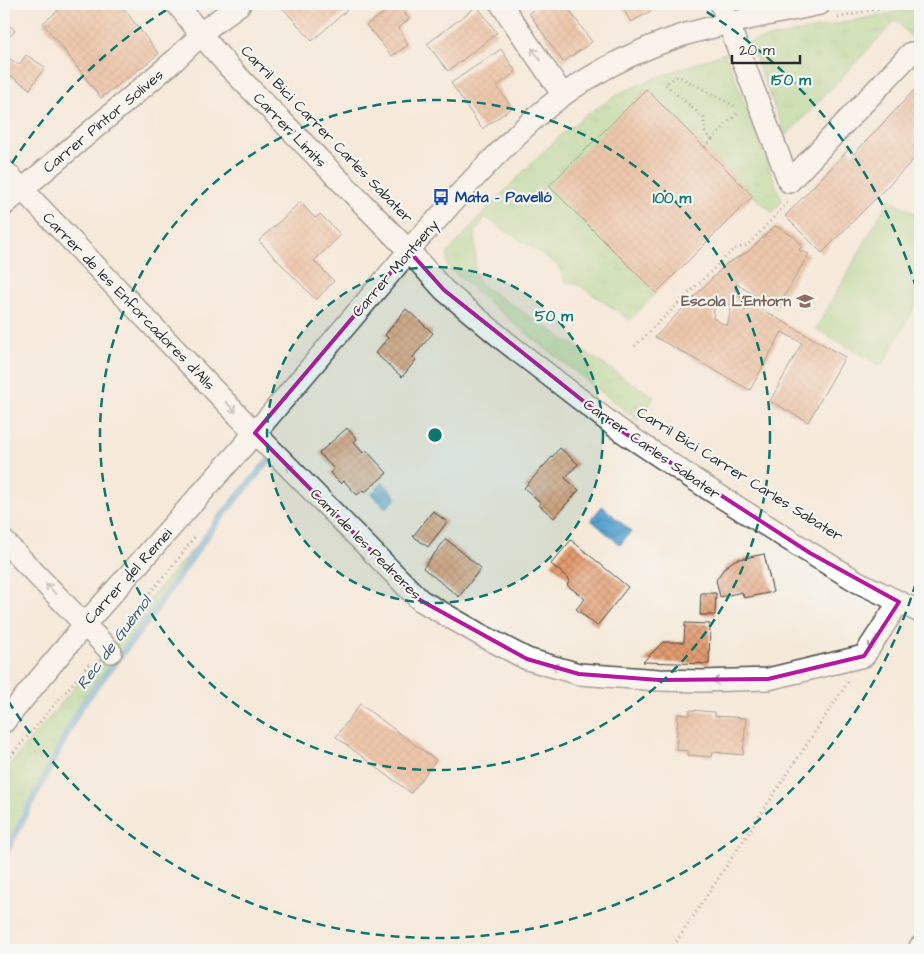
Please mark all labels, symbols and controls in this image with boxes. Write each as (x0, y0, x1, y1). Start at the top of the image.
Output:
scale bar (732, 32, 799, 64)
text: 20 m (739, 40, 775, 61)
street label: Carril Bici Carrer Carles Sabater (236, 41, 417, 228)
one-way arrow (531, 48, 541, 62)
street label: Carrer Pintor Solives (39, 64, 168, 178)
text: 150 m (771, 70, 811, 91)
street label: Carrer Límits (248, 88, 331, 173)
bus stop icon: Mata - Pavelló (431, 187, 451, 207)
place label: Mata - Pavelló (455, 187, 552, 208)
text: 100 m (653, 188, 692, 209)
street label: Carrer de les Enforcadores d'Alls (38, 208, 220, 395)
street label: Carrer Montseny (347, 215, 444, 322)
place label: Escola L'Entorn (681, 291, 791, 312)
school or university icon: Escola L'Entorn (795, 291, 815, 311)
text: 50 m (535, 306, 573, 327)
street label: Carrer Carles Sabater (579, 394, 725, 505)
one-way arrow (225, 401, 237, 414)
street label: Carril Bici Carrer Carles Sabater (633, 402, 847, 547)
centre of rings (426, 426, 444, 444)
one-way arrow (286, 464, 298, 476)
street label: Camí de les Pedreres (305, 484, 426, 605)
street label: Carrer del Remei (80, 523, 178, 629)
one-way arrow (45, 583, 57, 595)
water label: Rec de Guèmol (71, 589, 158, 694)
one-way arrow (867, 636, 877, 650)
one-way arrow (551, 663, 567, 673)
one-way arrow (712, 676, 728, 685)

